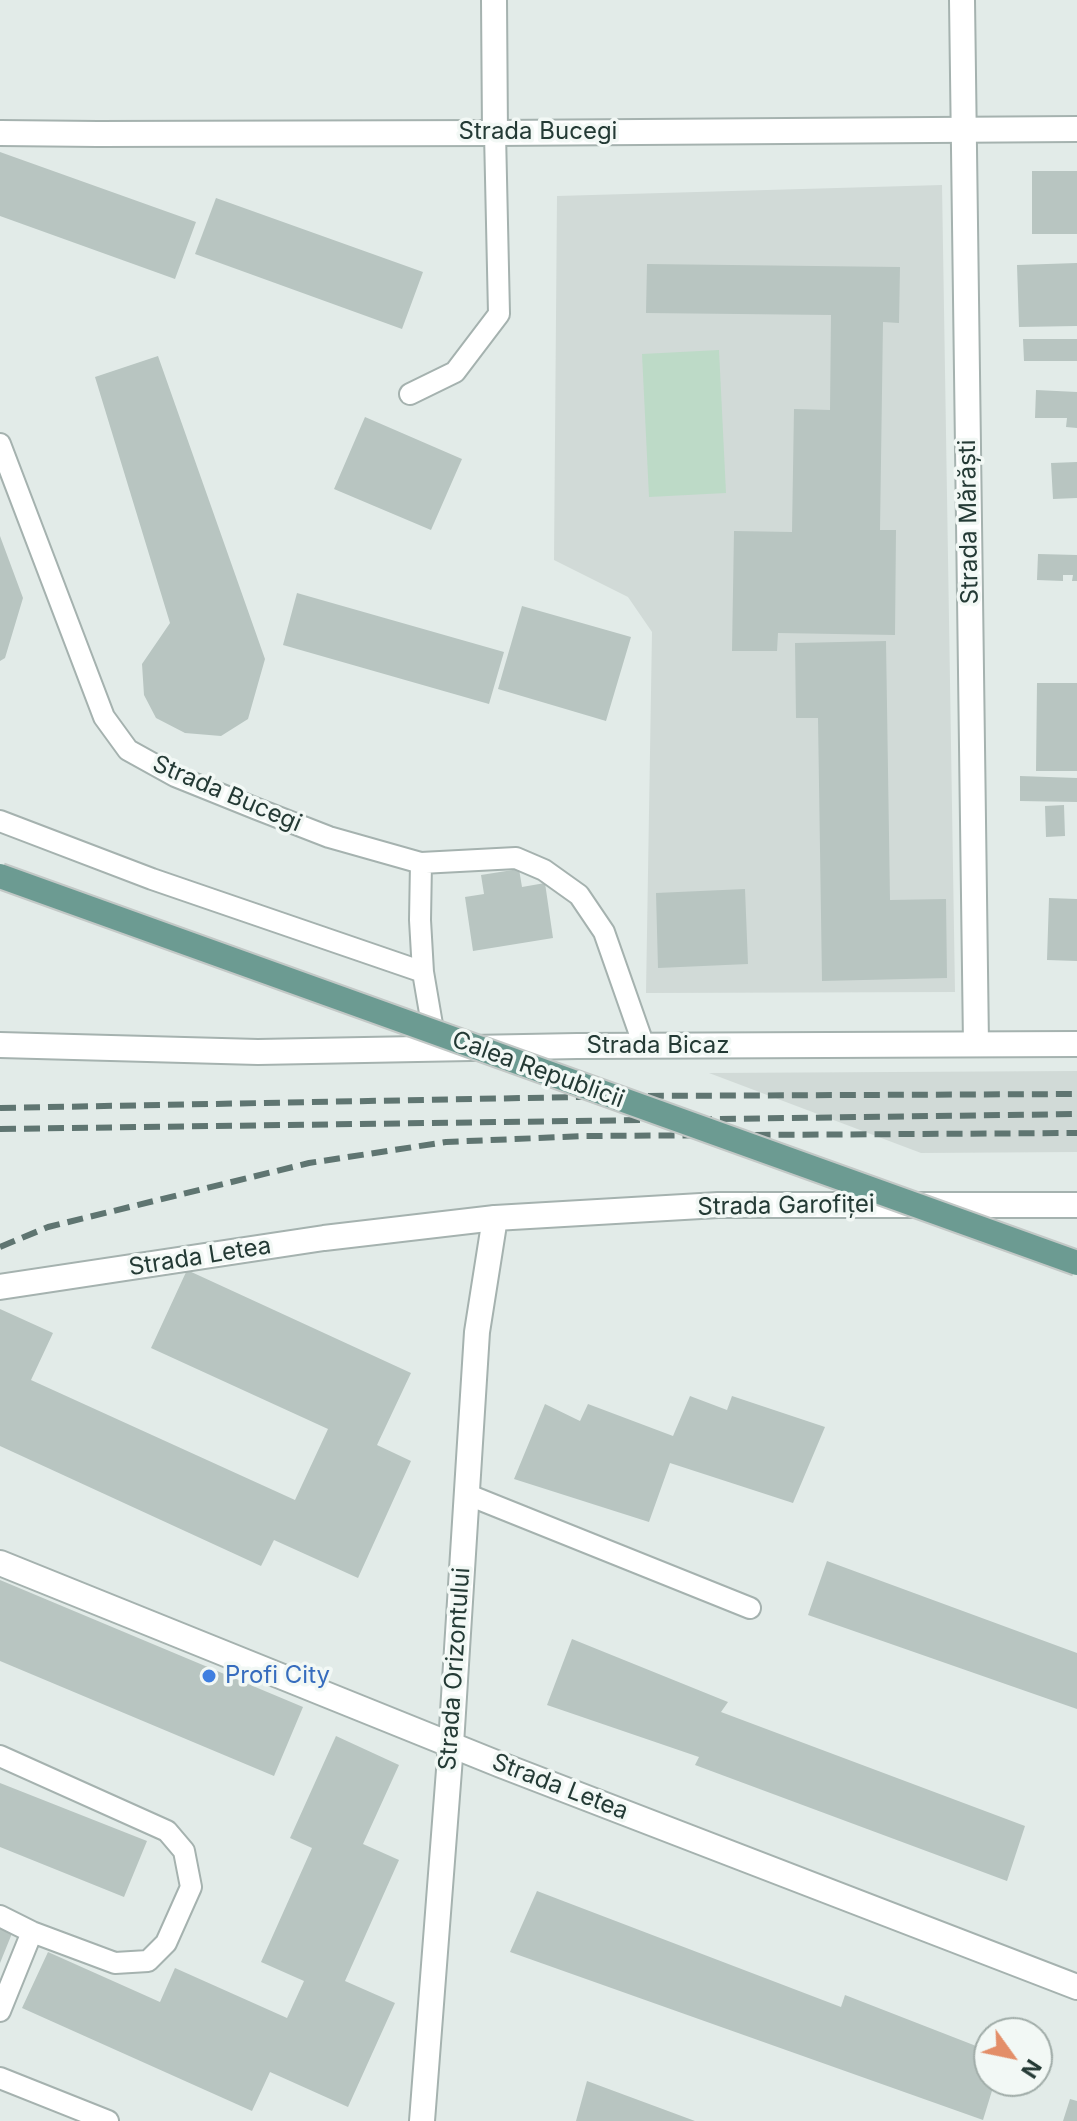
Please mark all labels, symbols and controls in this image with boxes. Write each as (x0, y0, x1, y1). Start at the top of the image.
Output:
street label: Strada Bucegi (459, 118, 617, 146)
street label: Strada Mărăști (953, 439, 985, 605)
street label: Strada Bucegi (148, 750, 306, 838)
street label: Calea Republicii (448, 1026, 628, 1114)
street label: Strada Bicaz (587, 1032, 729, 1060)
street label: Strada Garofiței (697, 1190, 875, 1222)
street label: Strada Letea (127, 1232, 273, 1282)
street label: Strada Orizontului (434, 1566, 476, 1772)
place label: Profi City (225, 1662, 330, 1690)
marker: Profi City (200, 1667, 218, 1685)
street label: Strada Letea (488, 1748, 632, 1826)
north arrow (973, 2017, 1053, 2097)
text: N (1016, 2055, 1047, 2083)

